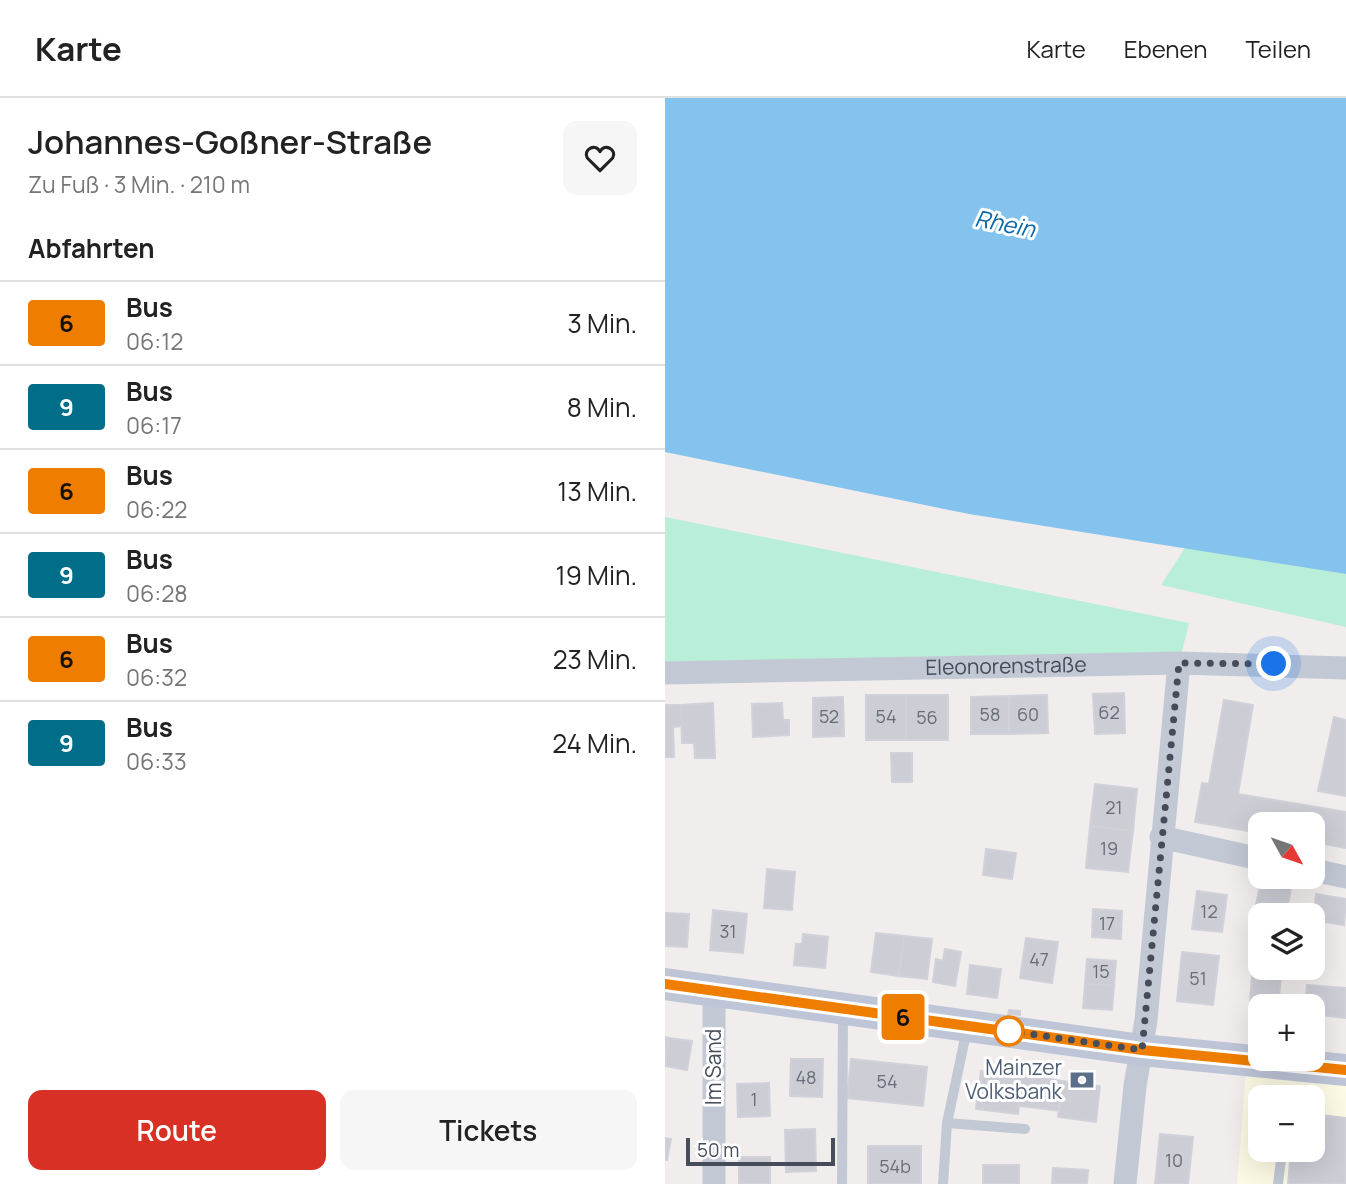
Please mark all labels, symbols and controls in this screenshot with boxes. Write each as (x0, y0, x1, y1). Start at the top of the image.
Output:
text: Karte (35, 26, 122, 71)
text: Karte (1026, 32, 1086, 65)
text: Ebenen (1124, 32, 1207, 65)
text: Teilen (1245, 32, 1311, 65)
text: Johannes-Goßner-Straße (28, 119, 432, 164)
button: heart (563, 121, 637, 195)
text: Zu Fuß · 3 Min. · 210 m (28, 168, 250, 200)
water label: Rhein (972, 202, 1039, 245)
text: Abfahrten (28, 230, 155, 266)
text: Bus (126, 289, 173, 325)
text: 3 Min. (567, 305, 637, 341)
text: 6 (59, 306, 74, 339)
text: 06:12 (126, 325, 183, 357)
text: Bus (126, 373, 173, 409)
text: 8 Min. (567, 389, 637, 425)
text: 9 (59, 390, 74, 423)
text: 06:17 (126, 409, 182, 441)
text: Bus (126, 457, 173, 493)
text: 13 Min. (557, 473, 637, 509)
text: 6 (59, 474, 74, 507)
text: 06:22 (126, 493, 187, 525)
text: Bus (126, 541, 173, 577)
text: 19 Min. (556, 557, 637, 593)
text: 9 (59, 558, 74, 591)
text: 06:28 (126, 577, 188, 609)
text: Bus (126, 625, 173, 661)
text: 23 Min. (553, 641, 637, 677)
text: 6 (59, 642, 74, 675)
your location (1256, 646, 1291, 681)
street label: Eleonorenstraße (925, 650, 1087, 681)
text: 06:32 (126, 661, 187, 693)
house number: 62 (1098, 700, 1120, 724)
house number: 58 (980, 702, 1000, 726)
house number: 60 (1017, 702, 1039, 726)
house number: 52 (819, 704, 839, 728)
house number: 54 (875, 704, 897, 728)
house number: 56 (916, 705, 938, 729)
text: Bus (126, 709, 173, 745)
text: 24 Min. (552, 725, 637, 761)
text: 9 (59, 726, 74, 759)
text: 06:33 (126, 745, 187, 777)
house number: 21 (1105, 795, 1123, 819)
north arrow (1248, 812, 1325, 889)
map controls (1248, 812, 1325, 1162)
house number: 19 (1100, 836, 1118, 860)
house number: 12 (1200, 899, 1218, 923)
button: layers (1248, 903, 1325, 980)
house number: 17 (1099, 911, 1115, 935)
house number: 31 (720, 919, 736, 943)
house number: 47 (1029, 947, 1049, 971)
house number: 15 (1092, 959, 1110, 983)
house number: 51 (1189, 966, 1207, 990)
line badge: 6 (880, 994, 926, 1040)
button: + (1248, 994, 1325, 1071)
text: 6 (896, 1000, 910, 1033)
unlabelled marker (994, 1016, 1024, 1046)
street label: Im Sand (699, 1029, 727, 1105)
place label: Mainzer Volksbank (965, 1053, 1063, 1105)
house number: 48 (795, 1065, 817, 1089)
bank icon: Mainzer Volksbank (1068, 1066, 1096, 1094)
house number: 54 (876, 1069, 898, 1093)
button: − (1248, 1085, 1325, 1162)
house number: 1 (750, 1087, 758, 1111)
button: Route (28, 1090, 326, 1170)
button: Tickets (340, 1090, 637, 1170)
scale bar (686, 1135, 835, 1167)
text: 50 m (697, 1137, 739, 1163)
house number: 10 (1165, 1148, 1183, 1172)
house number: 54b (879, 1154, 911, 1178)

